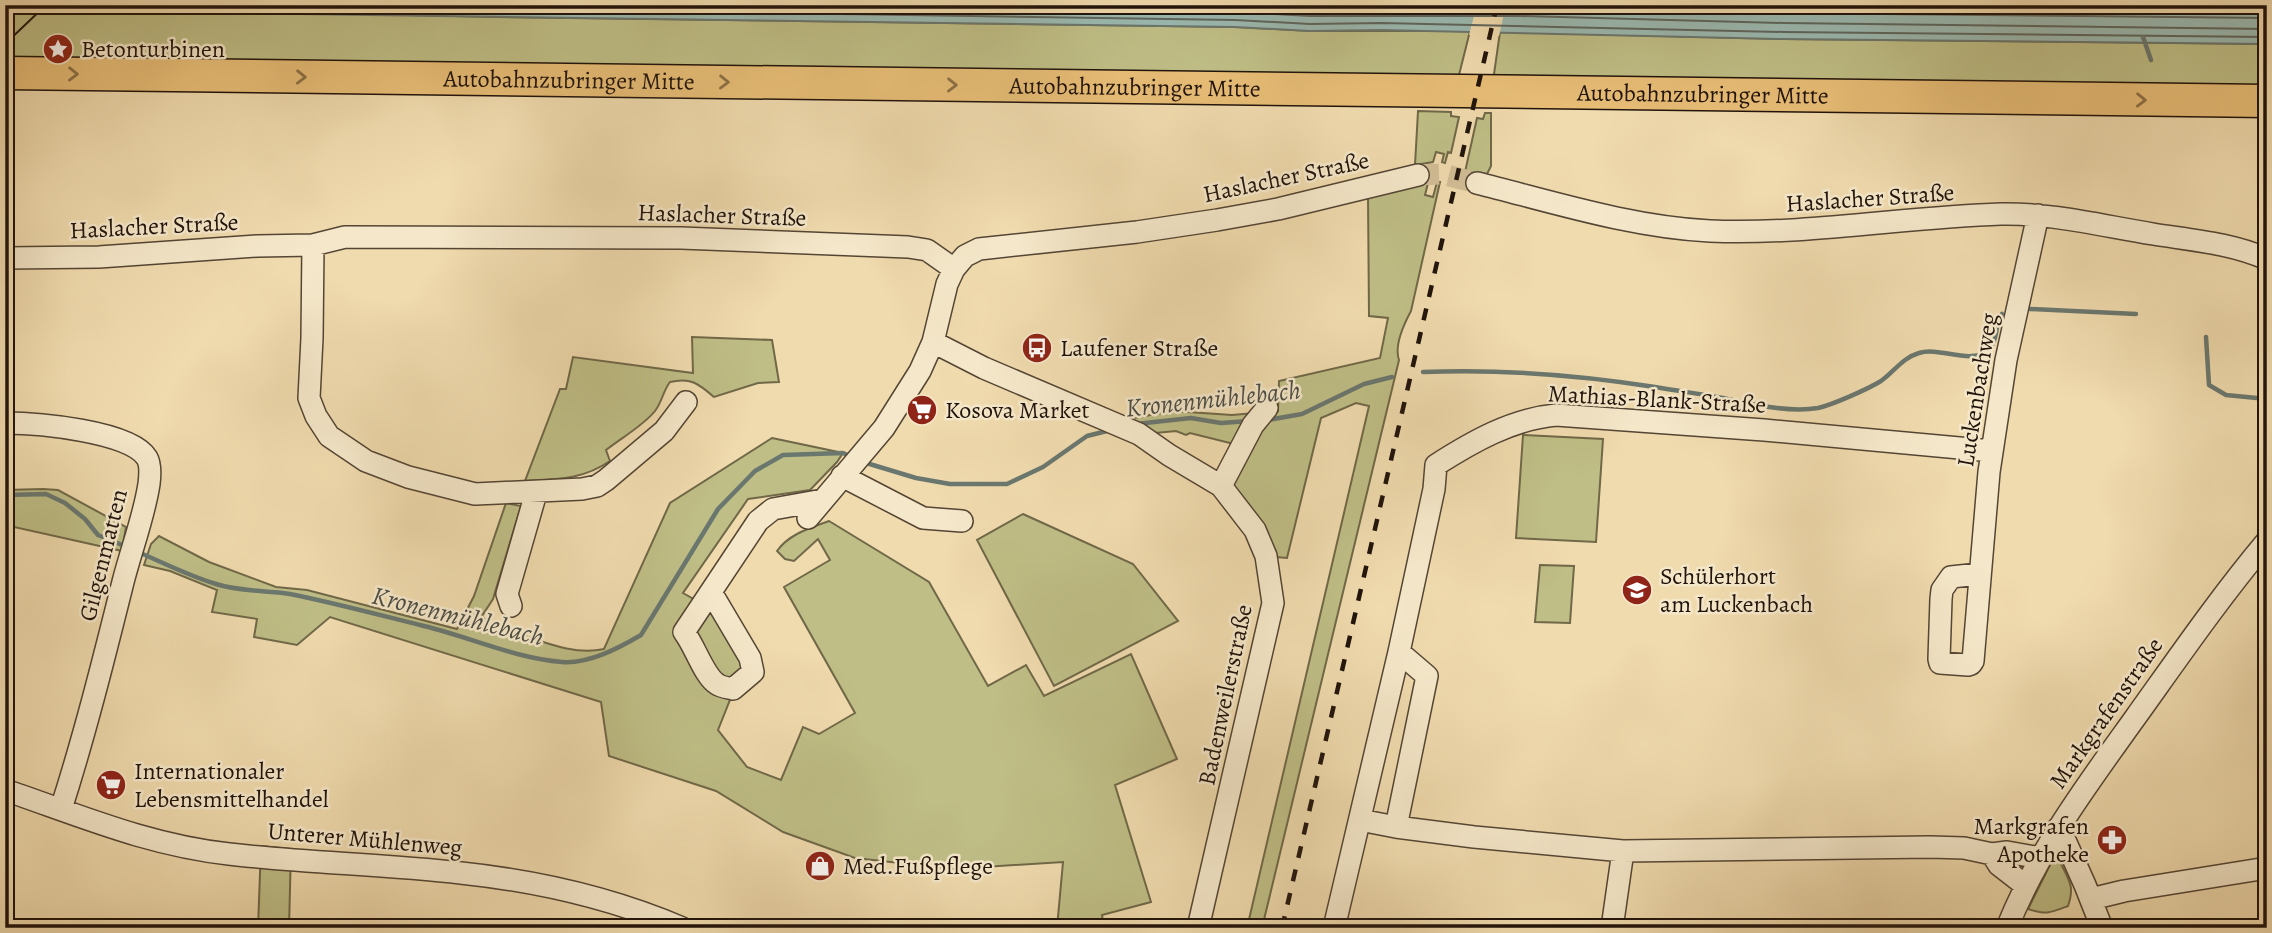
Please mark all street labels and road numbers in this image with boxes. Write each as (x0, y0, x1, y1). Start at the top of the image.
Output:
street label: Autobahnzubringer Mitte (442, 62, 695, 98)
street label: Autobahnzubringer Mitte (1008, 69, 1261, 105)
street label: Autobahnzubringer Mitte (1576, 76, 1829, 112)
street label: Haslacher Straße (1200, 144, 1372, 210)
street label: Haslacher Straße (1785, 176, 1955, 220)
street label: Haslacher Straße (637, 196, 807, 234)
street label: Haslacher Straße (69, 206, 239, 246)
street label: Luckenbachweg (1949, 311, 2005, 469)
street label: Mathias-Blank-Straße (1547, 377, 1767, 421)
street label: Gilgenmatten (71, 486, 135, 624)
street label: Badenweilerstraße (1190, 602, 1260, 788)
street label: Markgrafenstraße (2042, 631, 2170, 795)
street label: Unterer Mühlenweg (266, 815, 464, 863)

